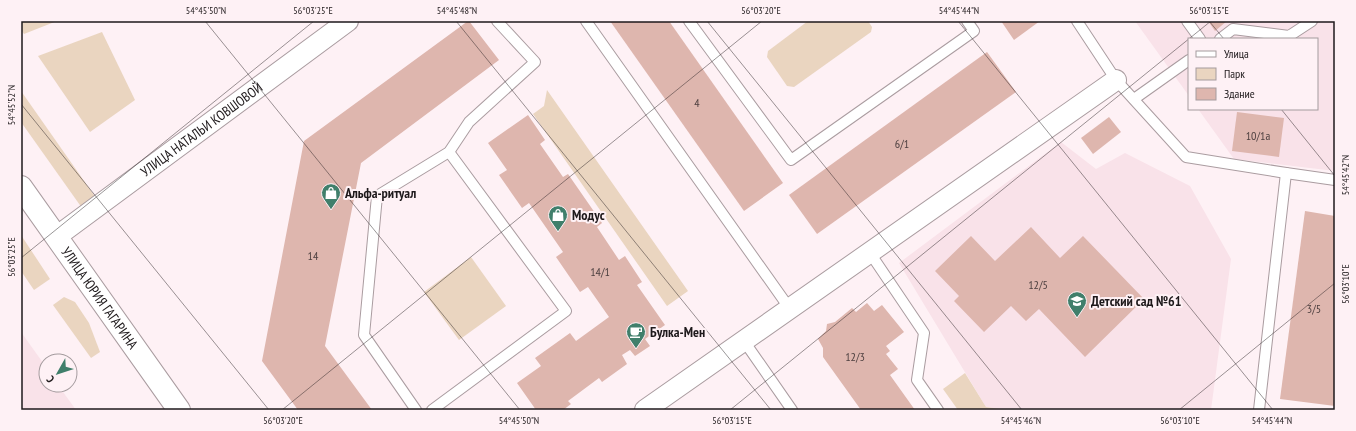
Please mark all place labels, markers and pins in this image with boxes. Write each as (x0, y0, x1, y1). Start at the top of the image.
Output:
shop icon: Альфа-ритуал (320, 182, 342, 210)
place label: Альфа-ритуал (344, 184, 416, 202)
shop icon: Модус (547, 204, 569, 232)
place label: Модус (572, 206, 605, 224)
school or university icon: Детский сад №61 (1066, 290, 1088, 318)
place label: Детский сад №61 (1091, 292, 1181, 310)
cafe icon: Булка-Мен (625, 321, 647, 349)
place label: Булка-Мен (650, 323, 705, 341)

